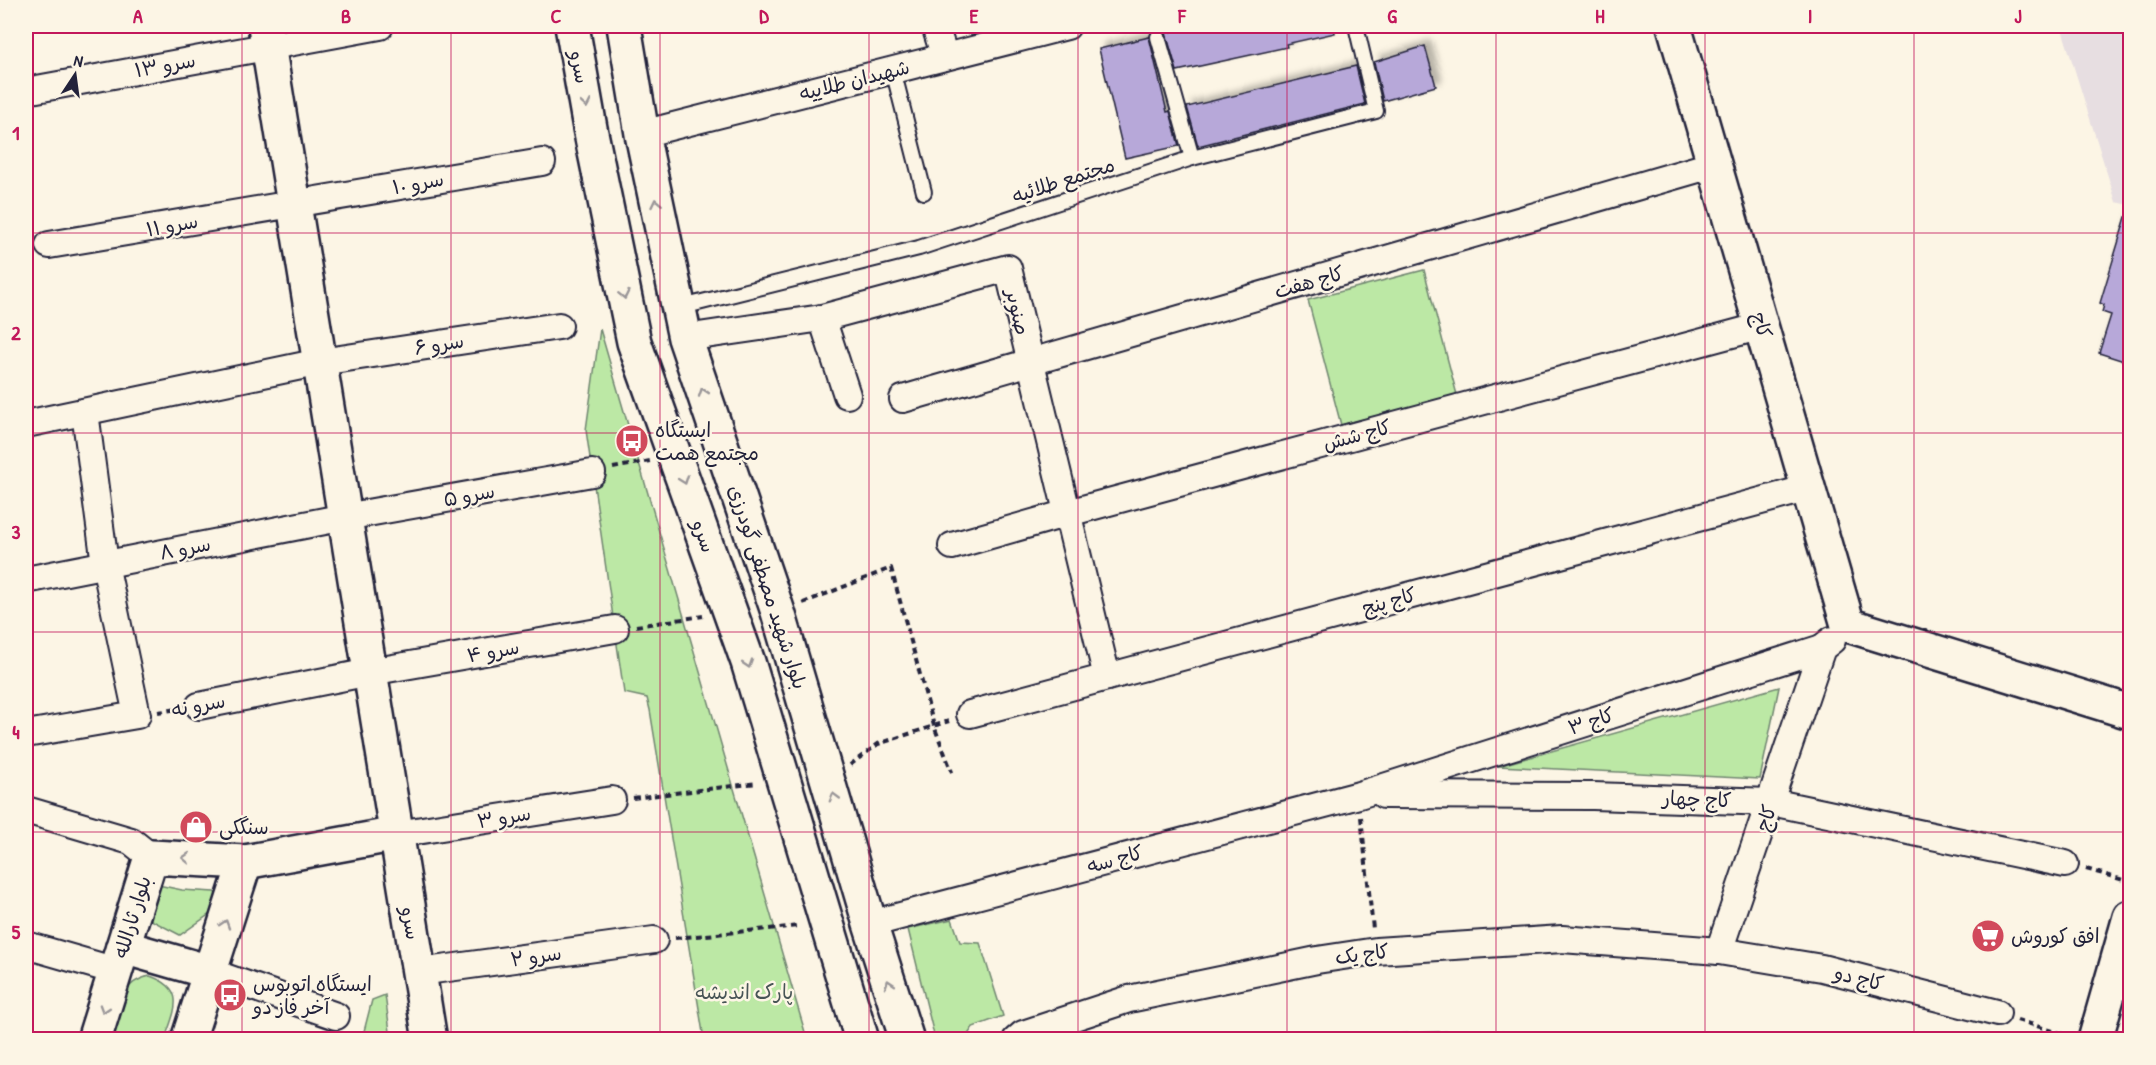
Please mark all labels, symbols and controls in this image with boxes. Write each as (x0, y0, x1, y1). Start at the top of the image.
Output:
text: A (133, 2, 143, 29)
text: B (341, 2, 351, 29)
text: C (551, 2, 562, 29)
text: D (759, 2, 769, 29)
text: E (970, 2, 979, 29)
text: F (1177, 2, 1187, 29)
text: G (1387, 2, 1397, 29)
text: H (1595, 2, 1605, 29)
text: I (1808, 2, 1812, 29)
text: J (2014, 2, 2022, 29)
north arrow (45, 45, 105, 105)
street label: سرو ۱۳ (132, 46, 198, 83)
street label: سرو (564, 47, 597, 86)
text: N (72, 49, 85, 72)
street label: شهیدان طلاییه (796, 53, 912, 106)
one-way arrow (579, 98, 592, 108)
text: 1 (12, 119, 20, 146)
street label: مجتمع طلائیه (1008, 150, 1119, 211)
street label: سرو ۱۰ (390, 165, 446, 200)
one-way arrow (650, 198, 663, 208)
street label: سرو ۱۱ (144, 207, 200, 242)
street label: کاج هفت (1271, 259, 1347, 305)
street label: صنوبر (999, 284, 1037, 338)
one-way arrow (617, 290, 630, 300)
street label: کاج (1745, 309, 1779, 341)
text: 2 (11, 319, 21, 346)
street label: سرو ۶ (412, 326, 466, 361)
one-way arrow (698, 387, 710, 397)
street label: کاج شش (1320, 412, 1394, 458)
place label: ایستگاه مجتمع همت (655, 416, 759, 468)
bus stop icon: ایستگاه مجتمع همت (614, 423, 650, 459)
one-way arrow (677, 474, 690, 485)
street label: سرو ۵ (441, 477, 497, 512)
street label: بلوار شهید مصطفی گودرزی (723, 481, 814, 692)
street label: سرو (686, 515, 723, 556)
text: 3 (12, 518, 21, 545)
street label: سرو ۸ (157, 529, 213, 566)
street label: کاج پنج (1359, 580, 1419, 622)
street label: سرو ۴ (465, 633, 521, 668)
one-way arrow (741, 658, 753, 669)
street label: سرو نه (169, 686, 227, 723)
street label: کاج ۳ (1564, 700, 1618, 742)
text: 4 (12, 718, 20, 745)
street label: کاج چهار (1660, 784, 1732, 814)
one-way arrow (829, 792, 841, 803)
street label: سرو ۳ (475, 799, 533, 834)
street label: کاج (1748, 801, 1784, 835)
shop icon: سنگکی (178, 809, 214, 845)
place label: سنگکی (219, 813, 269, 840)
street label: کاج سه (1084, 838, 1146, 880)
one-way arrow (182, 852, 191, 865)
street label: بلوار ثارالله (106, 872, 157, 961)
street label: سرو (395, 903, 427, 941)
text: 5 (12, 918, 21, 945)
supermarket icon: افق کوروش (1970, 918, 2006, 954)
one-way arrow (218, 919, 230, 930)
place label: افق کوروش (2011, 922, 2100, 949)
street label: کاج یک (1333, 937, 1391, 971)
street label: سرو ۲ (509, 939, 563, 972)
street label: کاج دو (1830, 958, 1887, 998)
place label: ایستگاه اتوبوس آخر فاز دو (251, 970, 372, 1020)
bus stop icon: ایستگاه اتوبوس آخر فاز دو (212, 977, 248, 1013)
park label: پارک اندیشه (695, 978, 793, 1005)
one-way arrow (884, 979, 897, 990)
one-way arrow (98, 1003, 111, 1014)

